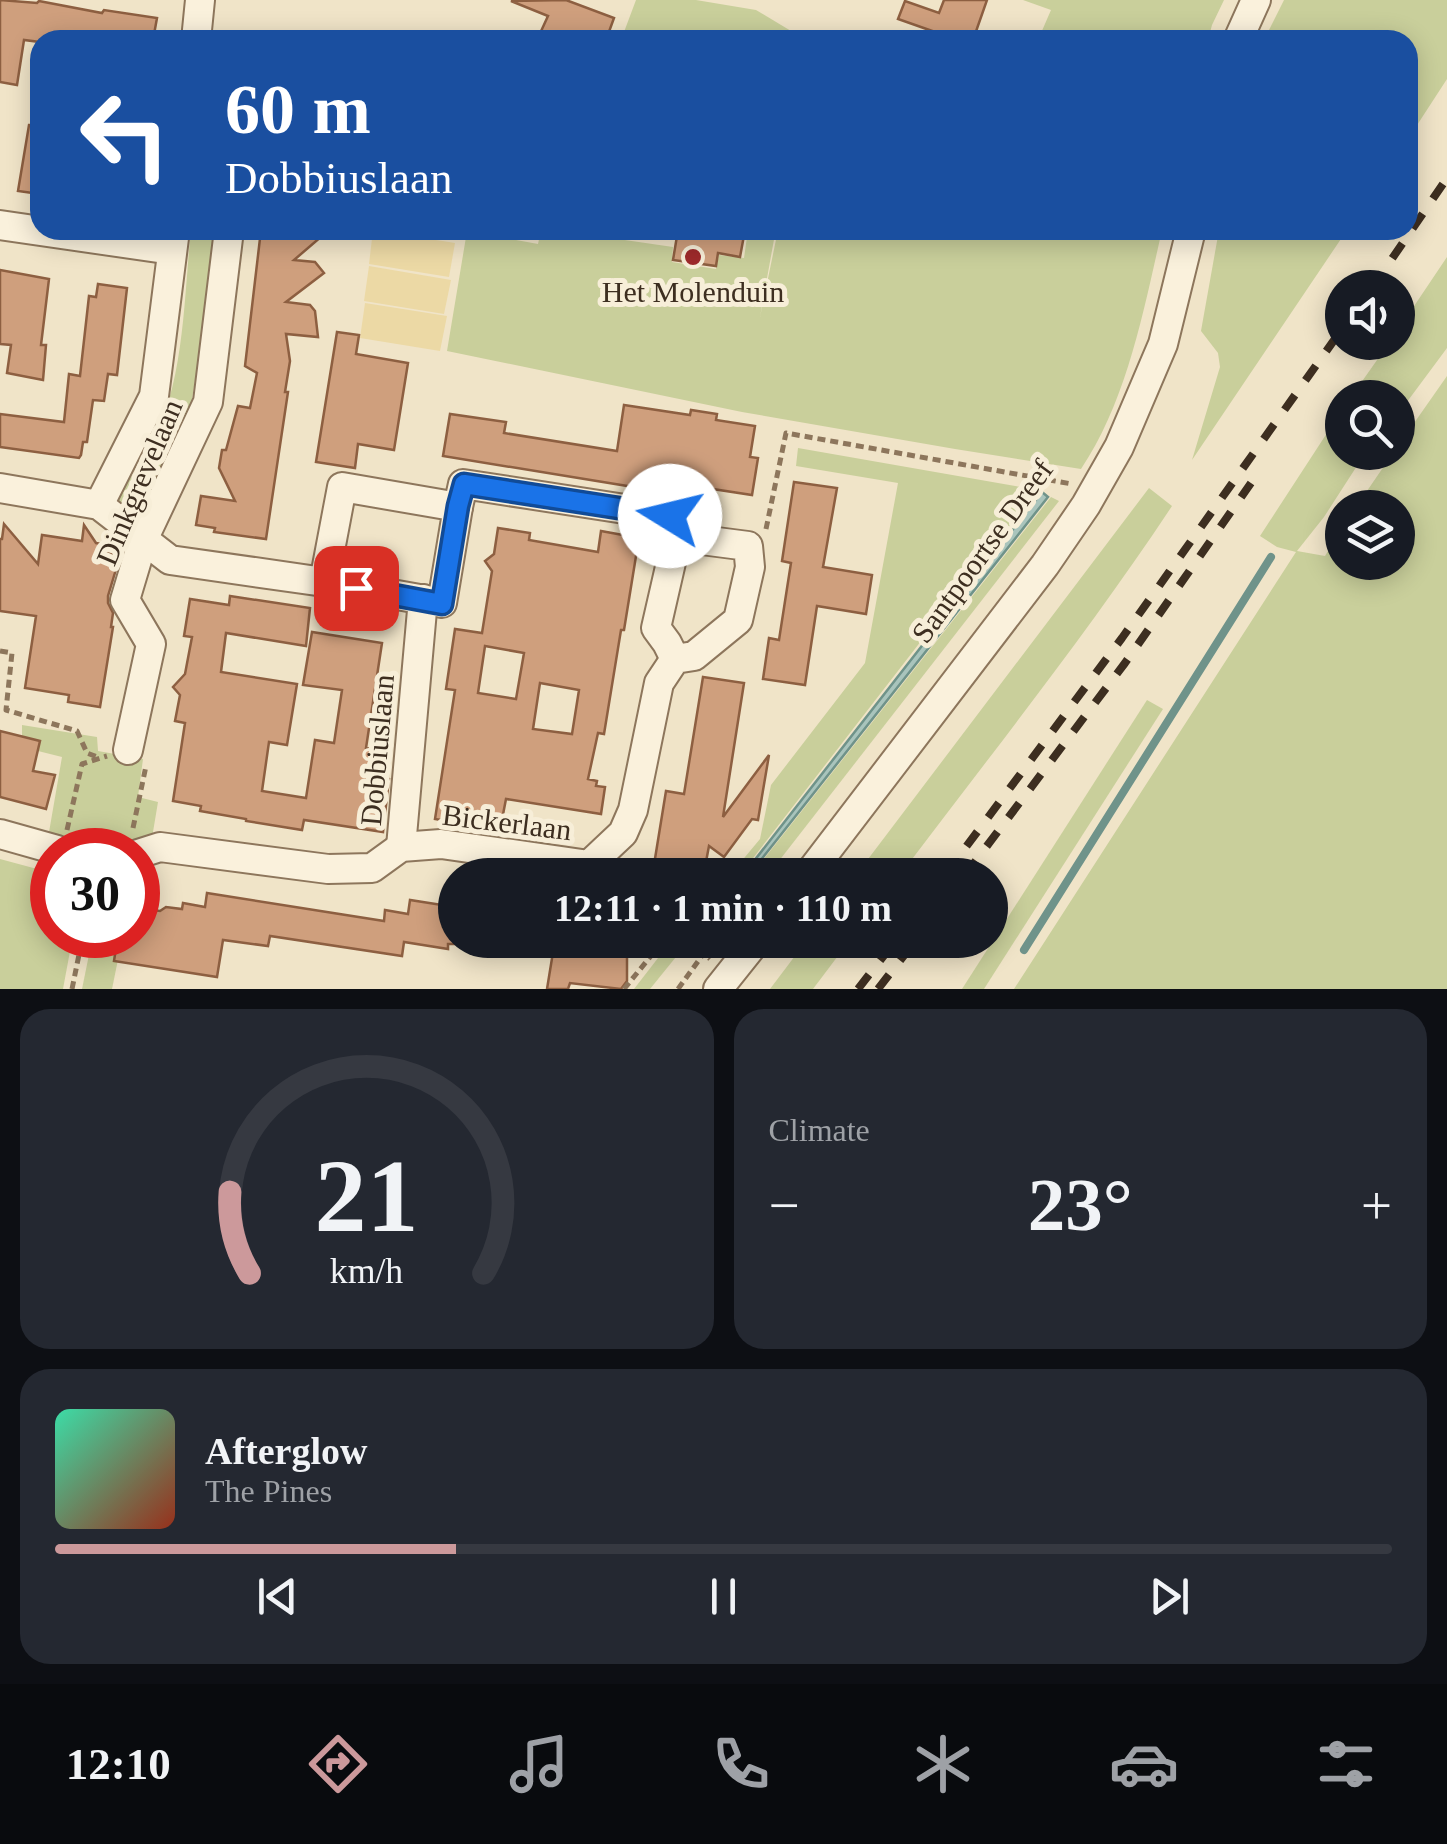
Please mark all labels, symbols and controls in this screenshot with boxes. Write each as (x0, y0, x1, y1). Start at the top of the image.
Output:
icon: left (60, 70, 190, 200)
text: 60 m (225, 71, 371, 148)
text: Dobbiuslaan (225, 153, 452, 203)
marker: Het Molenduin (682, 246, 704, 268)
map controls (1325, 270, 1415, 580)
button: sound (1325, 270, 1415, 360)
place label: Het Molenduin (602, 275, 784, 308)
button: search (1325, 380, 1415, 470)
street label: Dinkgrevelaan (89, 394, 189, 570)
street label: Santpoortse Dreef (905, 453, 1059, 649)
position arrow (618, 464, 722, 568)
button: layers (1325, 490, 1415, 580)
pin (314, 546, 399, 631)
icon: arrive (329, 561, 384, 616)
street label: Dobbiuslaan (354, 673, 400, 827)
street label: Bickerlaan (441, 798, 573, 846)
speed limit sign: 30 (30, 828, 160, 958)
text: 12:11 · 1 min · 110 m (554, 887, 892, 929)
text: Climate (769, 1112, 870, 1148)
text: 21 (315, 1138, 419, 1253)
text: 23° (1028, 1163, 1133, 1246)
text: − (769, 1175, 800, 1236)
text: + (1361, 1175, 1392, 1236)
text: km/h (330, 1251, 404, 1291)
text: Afterglow (205, 1430, 367, 1472)
text: The Pines (205, 1473, 332, 1509)
icon: previous (250, 1569, 305, 1624)
icon: pause (696, 1569, 751, 1624)
icon: next (1142, 1569, 1197, 1624)
icon: directions (303, 1729, 373, 1799)
icon: music (504, 1729, 574, 1799)
icon: phone (706, 1729, 776, 1799)
icon: climate (908, 1729, 978, 1799)
icon: car (1109, 1729, 1179, 1799)
icon: filters (1311, 1729, 1381, 1799)
text: 12:10 (66, 1739, 171, 1789)

